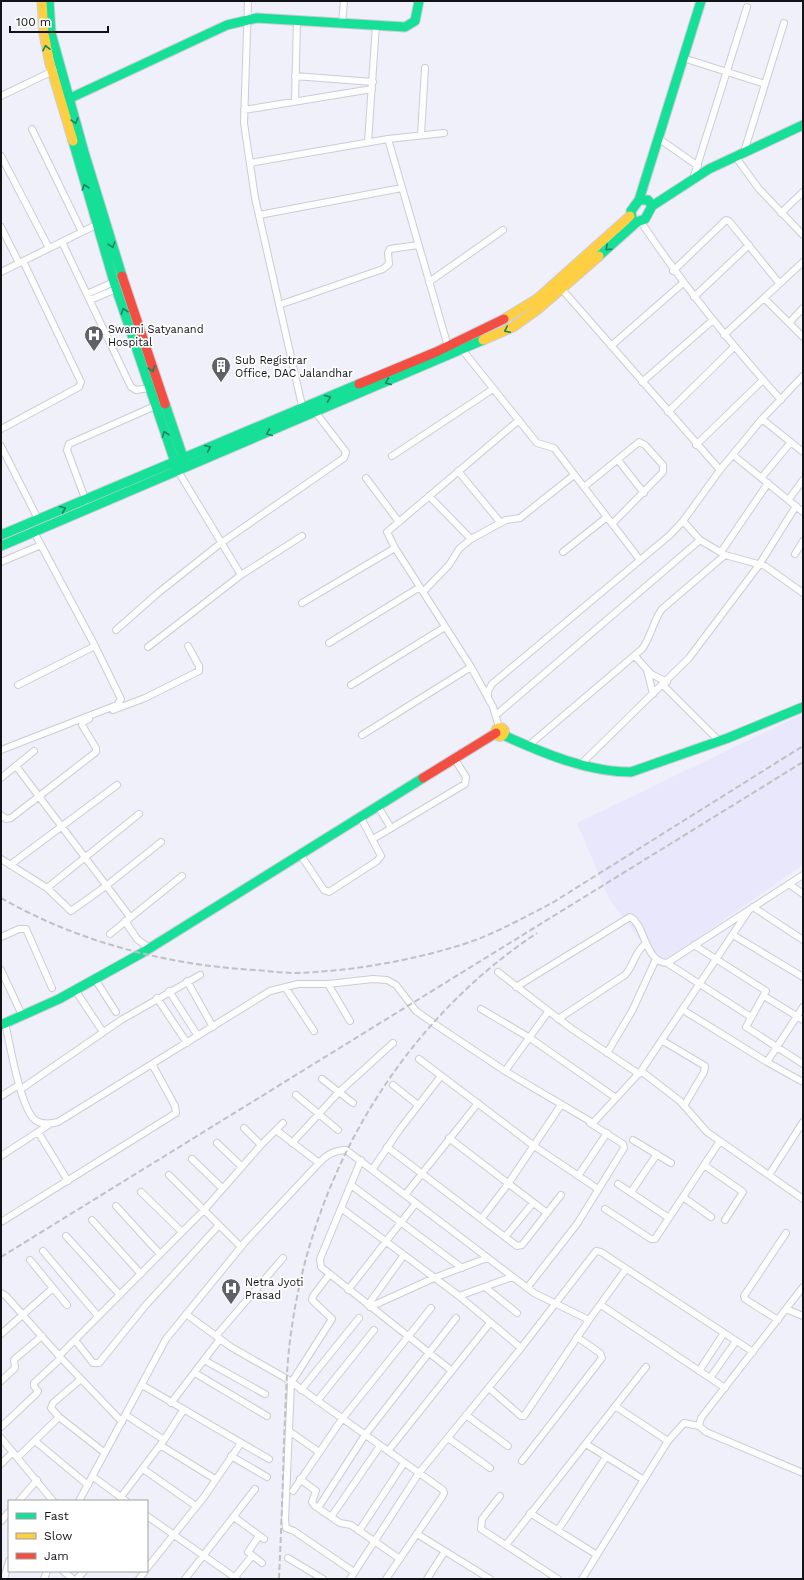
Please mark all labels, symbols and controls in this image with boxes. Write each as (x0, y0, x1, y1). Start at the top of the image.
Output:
scale bar (10, 8, 108, 34)
text: 100 m (16, 15, 51, 29)
one-way arrow (43, 45, 51, 51)
one-way arrow (70, 117, 79, 124)
one-way arrow (81, 183, 90, 190)
one-way arrow (108, 241, 116, 248)
one-way arrow (605, 243, 613, 251)
one-way arrow (120, 307, 128, 314)
place label: Swami Satyanand Hospital (108, 323, 204, 349)
hospital icon: Swami Satyanand Hospital (83, 324, 105, 352)
one-way arrow (504, 325, 512, 333)
place label: Sub Registrar Office, DAC Jalandhar (235, 354, 353, 380)
building icon: Sub Registrar Office, DAC Jalandhar (210, 355, 232, 383)
one-way arrow (148, 365, 156, 372)
one-way arrow (385, 377, 393, 385)
one-way arrow (325, 394, 332, 402)
one-way arrow (265, 428, 273, 436)
one-way arrow (161, 431, 170, 438)
one-way arrow (204, 445, 212, 453)
one-way arrow (58, 506, 66, 514)
place label: Netra Jyoti Prasad (245, 1276, 304, 1302)
hospital icon: Netra Jyoti Prasad (220, 1277, 242, 1305)
legend (8, 1500, 148, 1572)
text: Fast (44, 1509, 69, 1523)
text: Slow (44, 1529, 72, 1543)
text: Jam (44, 1549, 69, 1563)

